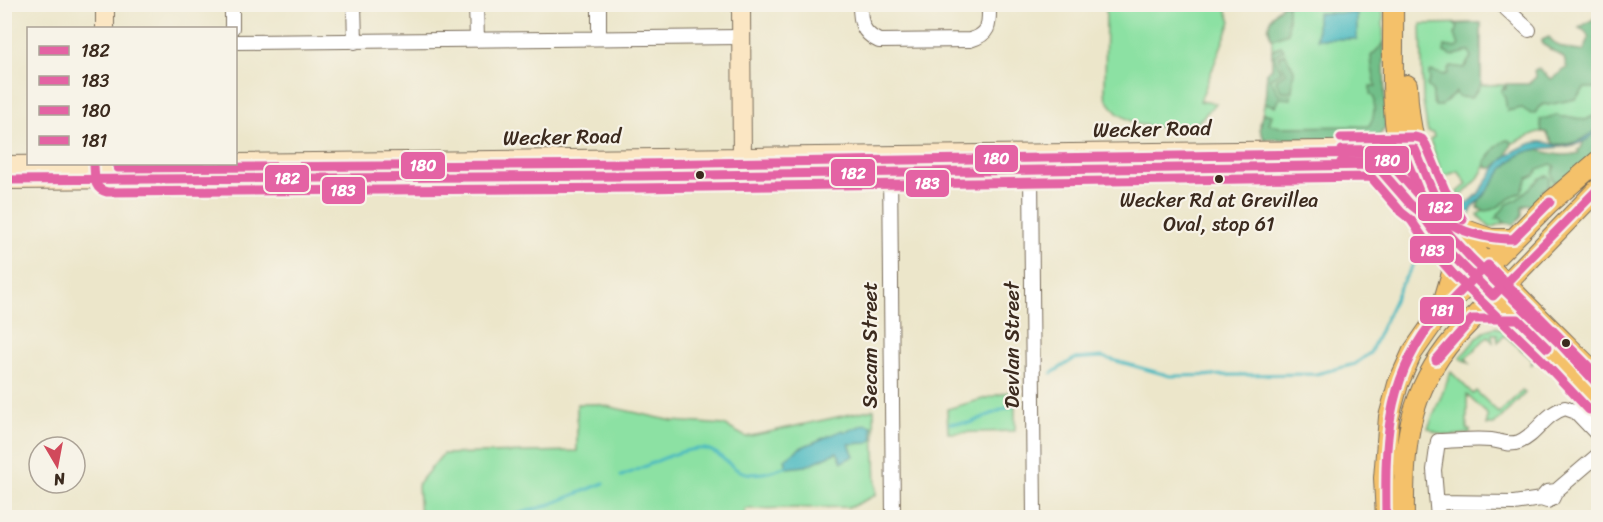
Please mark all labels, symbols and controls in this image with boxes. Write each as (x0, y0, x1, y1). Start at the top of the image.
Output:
legend (27, 27, 237, 165)
text: 182 (81, 35, 110, 67)
text: 183 (81, 65, 110, 97)
text: 180 (81, 95, 111, 127)
street label: Wecker Road (1093, 109, 1213, 149)
street label: Wecker Road (503, 117, 623, 157)
text: 181 (81, 125, 108, 157)
line badge: 180 (974, 144, 1019, 173)
text: 180 (983, 144, 1009, 173)
line badge: 180 (1364, 145, 1410, 174)
text: 180 (1374, 146, 1400, 175)
line badge: 180 (400, 151, 446, 180)
text: 180 (410, 151, 436, 180)
line badge: 182 (830, 158, 876, 187)
text: 182 (840, 159, 867, 188)
line badge: 182 (264, 164, 310, 193)
text: 182 (274, 164, 301, 193)
unlabelled marker (694, 169, 706, 181)
line badge: 183 (905, 169, 950, 198)
text: 183 (914, 169, 940, 198)
marker: Wecker Rd at Grevillea Oval, stop 61 (1213, 173, 1225, 185)
line badge: 183 (321, 176, 366, 205)
text: 183 (330, 176, 356, 205)
place label: Wecker Rd at Grevillea Oval, stop 61 (1120, 183, 1318, 242)
line badge: 182 (1417, 193, 1463, 222)
text: 182 (1427, 193, 1454, 222)
line badge: 183 (1409, 235, 1455, 264)
text: 183 (1419, 236, 1445, 265)
street label: Devlan Street (993, 280, 1031, 408)
street label: Secam Street (851, 282, 889, 408)
line badge: 181 (1419, 296, 1465, 325)
text: 181 (1430, 296, 1454, 325)
unlabelled marker (1560, 337, 1572, 349)
north arrow (27, 435, 87, 495)
text: N (51, 464, 68, 495)

